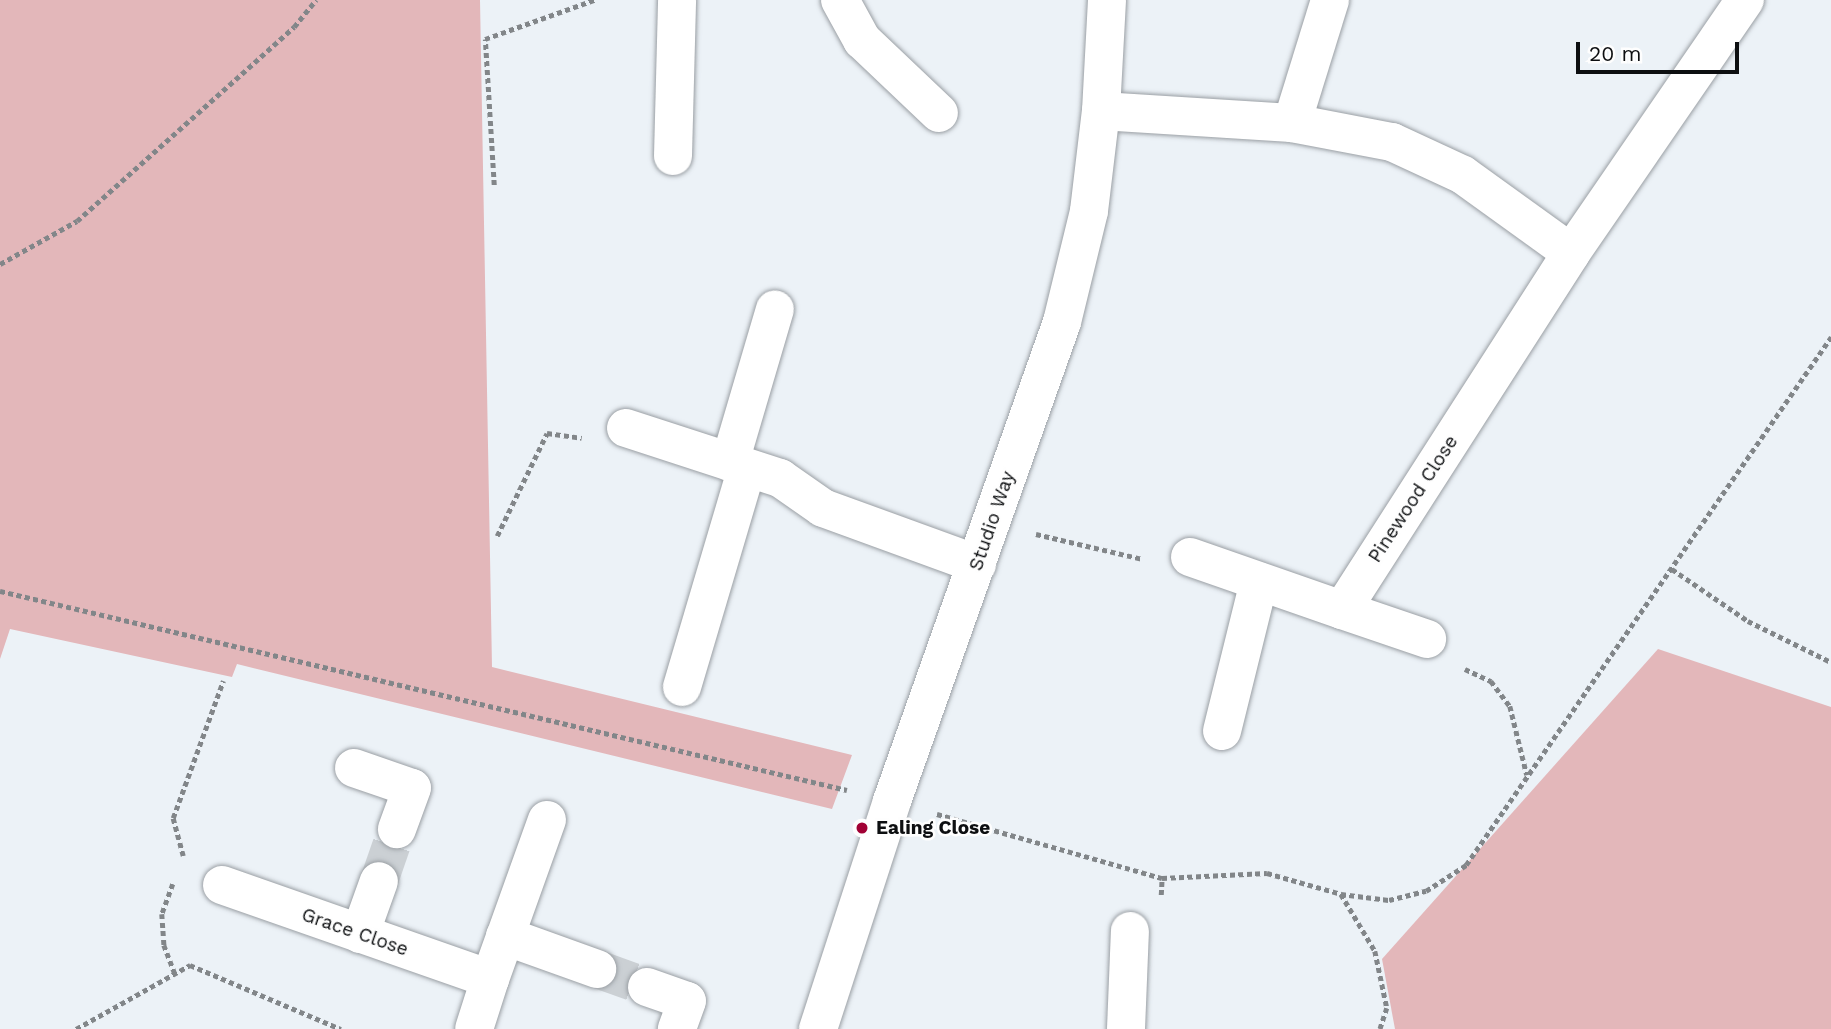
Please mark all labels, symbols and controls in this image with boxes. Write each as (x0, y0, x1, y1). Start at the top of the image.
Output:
scale bar (1579, 28, 1742, 72)
text: 20 m (1589, 41, 1641, 66)
street label: Pinewood Close (1363, 431, 1463, 567)
street label: Studio Way (964, 468, 1020, 574)
place label: Ealing Close (876, 817, 990, 839)
marker: Ealing Close (854, 820, 870, 836)
street label: Grace Close (299, 903, 411, 961)

